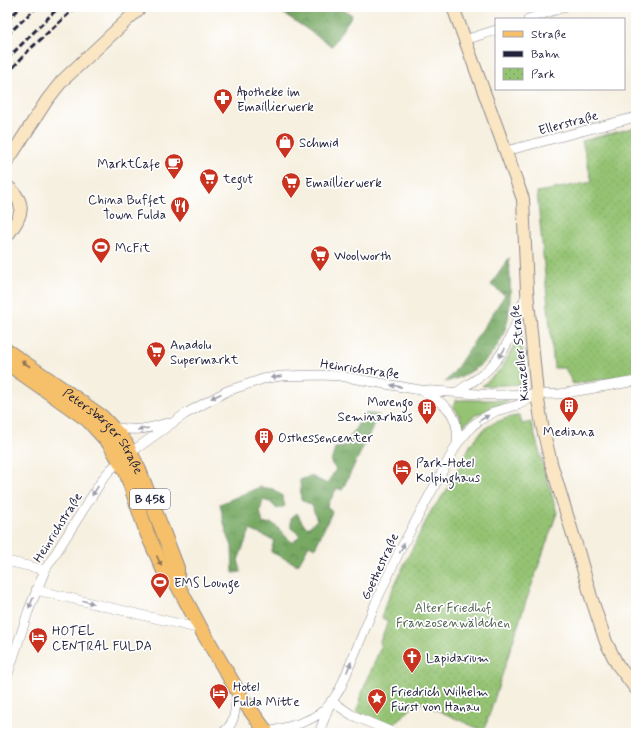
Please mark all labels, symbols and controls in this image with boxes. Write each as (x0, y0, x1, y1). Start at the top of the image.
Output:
legend (495, 18, 625, 90)
text: Straße (531, 27, 566, 43)
text: Bahn (531, 47, 561, 63)
text: Park (531, 67, 555, 83)
place label: Apotheke im Emaillierwerk (237, 84, 314, 116)
pharmacy icon: Apotheke im Emaillierwerk (212, 87, 234, 115)
street label: Ellerstraße (537, 107, 600, 140)
shop icon: Schmid (274, 131, 296, 159)
place label: Schmid (299, 135, 339, 152)
cafe icon: MarktCafe (163, 152, 185, 180)
place label: MarktCafe (97, 156, 160, 173)
supermarket icon: tegut (198, 167, 220, 195)
place label: tegut (222, 171, 253, 190)
supermarket icon: Emaillierwerk (280, 171, 302, 199)
place label: Emaillierwerk (305, 175, 382, 192)
place label: China Buffet Town Fulda (88, 192, 166, 224)
restaurant icon: China Buffet Town Fulda (169, 195, 191, 223)
sports icon: McFit (90, 236, 112, 264)
place label: McFit (115, 240, 150, 257)
supermarket icon: Woolworth (309, 244, 331, 272)
place label: Woolworth (334, 248, 391, 265)
street label: Künzeller Straße (507, 304, 534, 402)
place label: Anadolu Supermarkt (170, 337, 239, 369)
supermarket icon: Anadolu Supermarkt (145, 340, 167, 368)
one-way arrow (498, 348, 506, 358)
street label: Heinrichstraße (319, 356, 400, 383)
one-way arrow (21, 360, 32, 367)
one-way arrow (270, 374, 282, 380)
one-way arrow (390, 382, 402, 388)
street label: Petersberger Straße (59, 385, 147, 477)
one-way arrow (210, 393, 221, 399)
place label: Movengo Seminarhaus (338, 394, 413, 426)
building icon: Mediana (558, 395, 580, 423)
building icon: Movengo Seminarhaus (416, 397, 438, 425)
one-way arrow (478, 414, 490, 421)
place label: Mediana (543, 424, 595, 441)
one-way arrow (137, 426, 150, 432)
building icon: Osthessencenter (253, 426, 275, 454)
place label: Osthessencenter (278, 430, 373, 447)
place label: Park-Hotel Kolpinghaus (416, 455, 480, 489)
hotel icon: Park-Hotel Kolpinghaus (391, 458, 413, 486)
one-way arrow (91, 486, 99, 496)
street label: Heinrichstraße (30, 489, 87, 566)
road number: B 458 (130, 489, 170, 509)
street label: Goethestraße (357, 530, 403, 603)
one-way arrow (398, 542, 405, 554)
one-way arrow (156, 555, 162, 566)
sports icon: EMS Lounge (149, 571, 171, 599)
place label: EMS Lounge (174, 575, 240, 594)
one-way arrow (27, 598, 33, 610)
one-way arrow (82, 599, 94, 605)
park label: Alter Friedhof Franzosenwäldchen (396, 600, 510, 632)
place label: HOTEL CENTRAL FULDA (52, 623, 152, 655)
hotel icon: HOTEL CENTRAL FULDA (27, 626, 49, 654)
church icon: Lapidarium (401, 646, 423, 674)
place label: Lapidarium (426, 650, 489, 667)
one-way arrow (347, 661, 353, 673)
place label: Hotel Fulda Mitte (233, 679, 300, 711)
hotel icon: Hotel Fulda Mitte (208, 682, 230, 710)
place label: Friedrich Wilhelm Fürst von Hanau (391, 684, 488, 716)
place icon: Friedrich Wilhelm Fürst von Hanau (366, 687, 388, 715)

